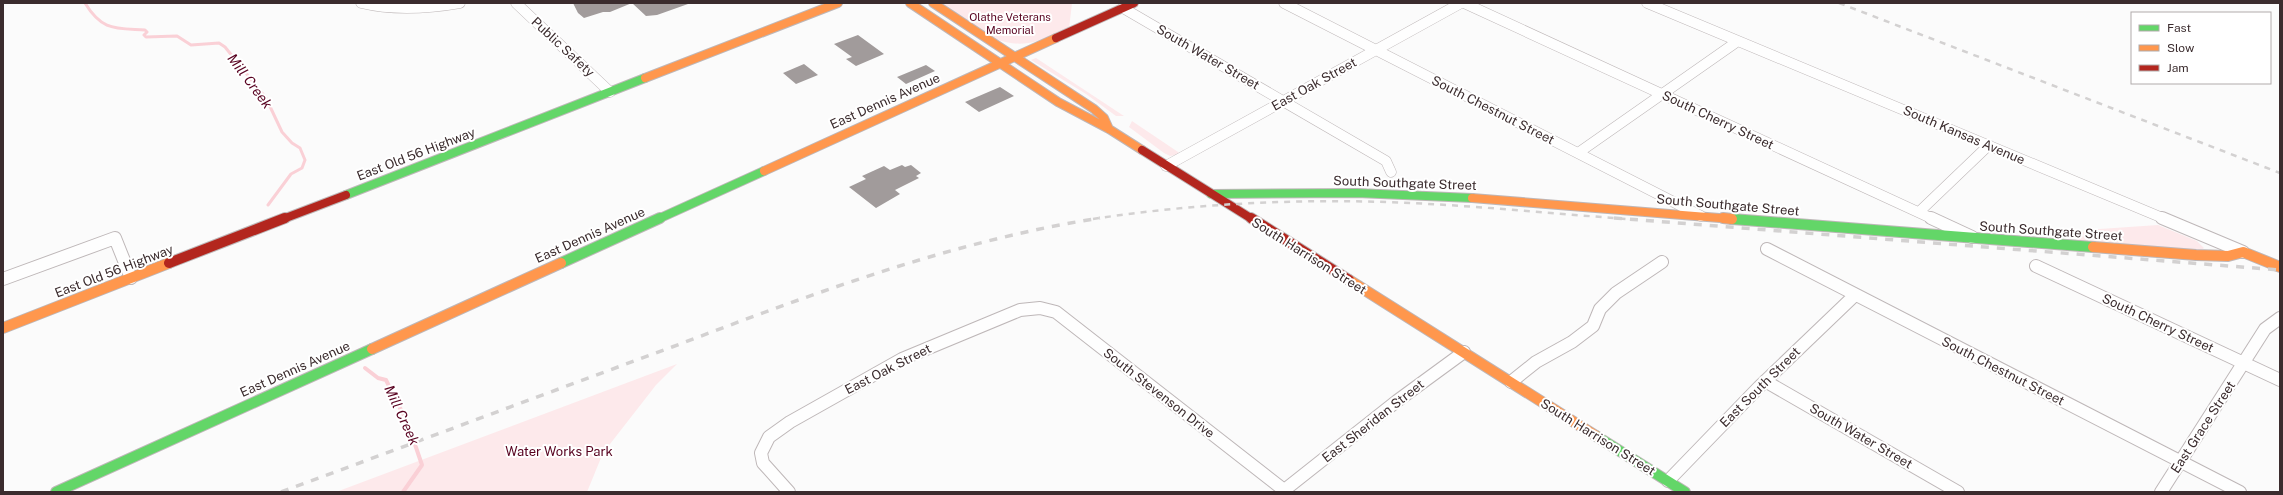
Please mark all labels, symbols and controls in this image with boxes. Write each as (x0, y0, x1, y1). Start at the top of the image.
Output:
park label: Olathe Veterans Memorial (969, 11, 1051, 36)
legend (2131, 12, 2271, 84)
street label: Public Safety (528, 14, 598, 80)
street label: South Water Street (1154, 21, 1262, 93)
text: Fast (2167, 21, 2192, 35)
text: Slow (2167, 41, 2195, 55)
water label: Mill Creek (224, 51, 276, 112)
street label: East Oak Street (1269, 54, 1359, 114)
text: Jam (2167, 61, 2189, 75)
street label: East Dennis Avenue (828, 70, 942, 132)
street label: South Chestnut Street (1429, 72, 1557, 148)
street label: South Cherry Street (1660, 88, 1776, 152)
street label: South Kansas Avenue (1901, 103, 2027, 167)
street label: East Old 56 Highway (355, 124, 477, 184)
street label: South Southgate Street (1333, 173, 1477, 193)
street label: South Southgate Street (1656, 191, 1800, 219)
street label: East Dennis Avenue (533, 204, 647, 266)
street label: South Harrison Street (1249, 215, 1369, 297)
street label: South Southgate Street (1979, 219, 2123, 243)
street label: East Old 56 Highway (53, 241, 175, 301)
street label: South Cherry Street (2100, 291, 2216, 355)
street label: South Chestnut Street (1939, 333, 2067, 409)
street label: East Dennis Avenue (238, 338, 352, 400)
street label: East Oak Street (842, 341, 934, 397)
street label: East South Street (1717, 344, 1803, 430)
street label: South Stevenson Drive (1100, 345, 1218, 441)
street label: East Sheridan Street (1319, 377, 1427, 465)
street label: East Grace Street (2168, 378, 2238, 476)
water label: Mill Creek (381, 382, 423, 448)
street label: South Harrison Street (1538, 396, 1658, 478)
street label: South Water Street (1807, 400, 1915, 472)
park label: Water Works Park (505, 444, 613, 459)

